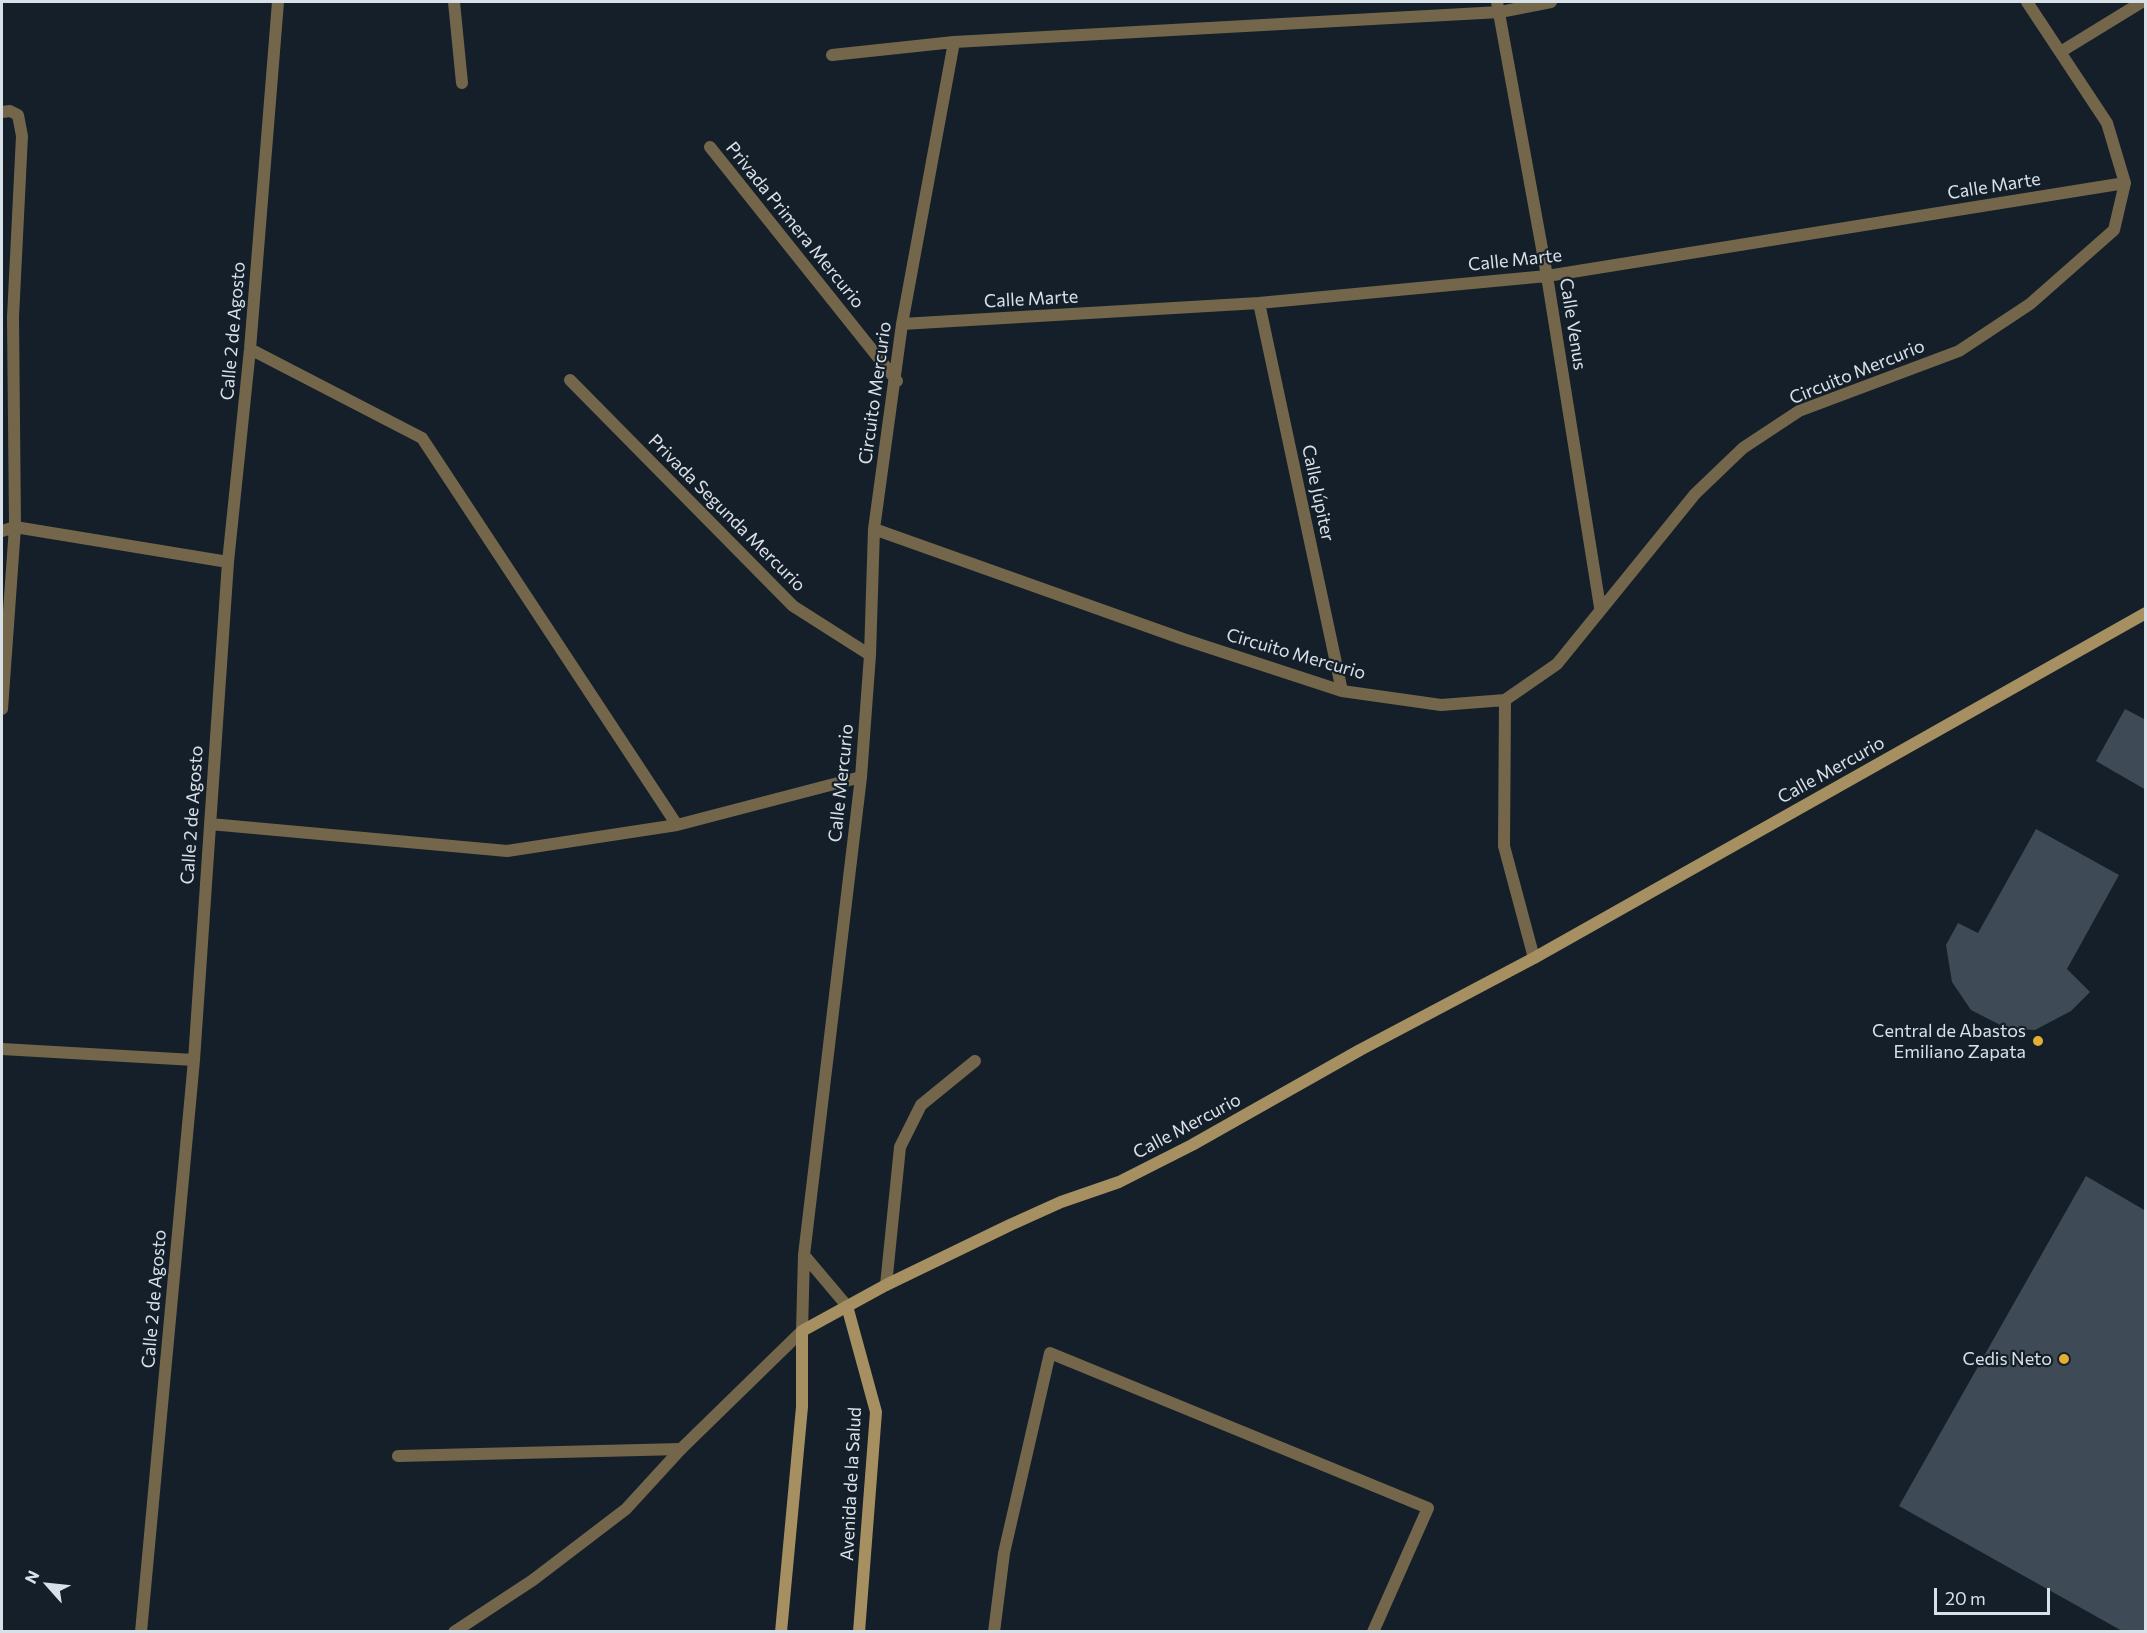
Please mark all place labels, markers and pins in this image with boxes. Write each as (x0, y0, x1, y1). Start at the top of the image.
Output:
place label: Central de Abastos Emiliano Zapata (1872, 1020, 2026, 1062)
marker: Central de Abastos Emiliano Zapata (2031, 1034, 2045, 1048)
place label: Cedis Neto (1963, 1348, 2052, 1370)
marker: Cedis Neto (2057, 1352, 2071, 1366)

